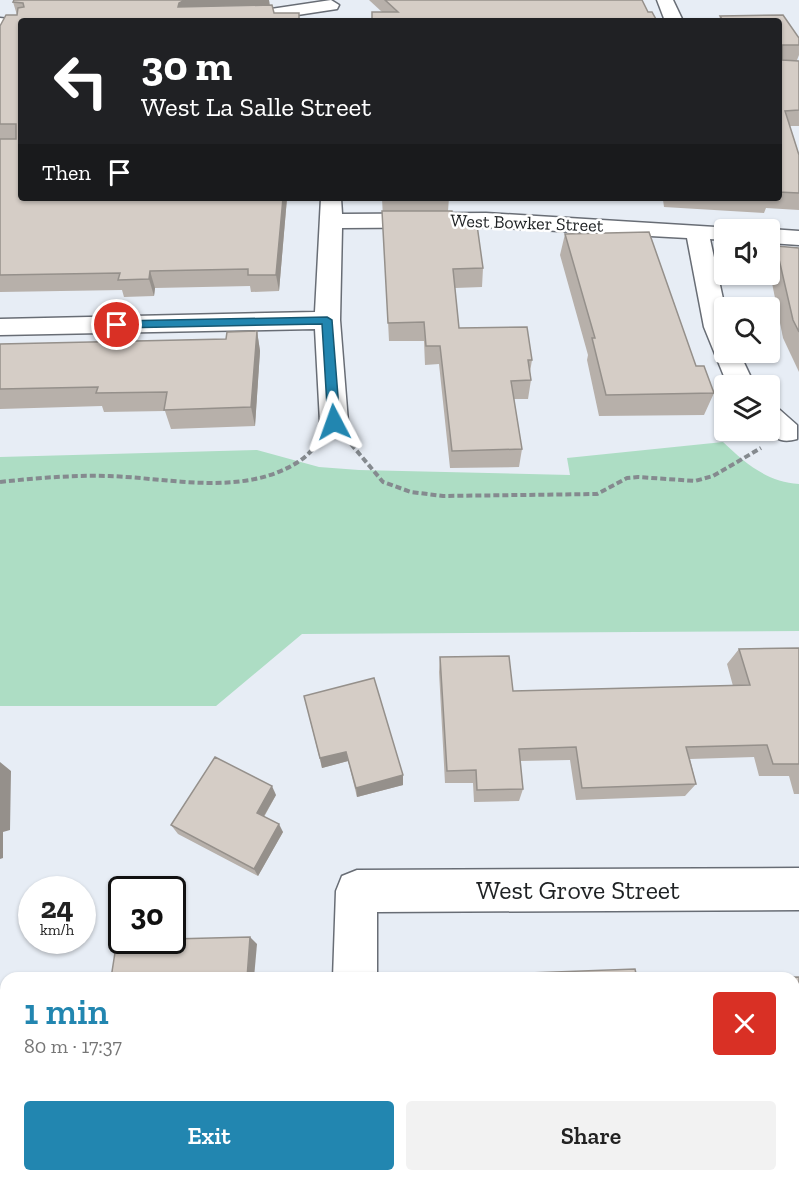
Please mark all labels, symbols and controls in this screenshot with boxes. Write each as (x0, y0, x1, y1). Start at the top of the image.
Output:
text: 30 m (141, 40, 232, 91)
icon: left (42, 42, 120, 120)
text: West La Salle Street (141, 91, 371, 123)
icon: arrive (103, 156, 136, 189)
text: Then (42, 159, 91, 186)
street label: West Bowker Street (450, 209, 604, 237)
map controls (714, 219, 780, 441)
button: sound (714, 219, 780, 285)
button: search (714, 297, 780, 363)
pin (91, 299, 142, 350)
icon: arrive (100, 308, 133, 341)
button: layers (714, 375, 780, 441)
position arrow (302, 390, 366, 454)
street label: West Grove Street (476, 874, 680, 906)
speed limit sign: 30 (108, 876, 186, 954)
text: 24 (40, 890, 74, 926)
text: km/h (40, 921, 74, 939)
text: 1 min (24, 990, 109, 1033)
button: close (713, 992, 776, 1055)
text: 80 m · 17:37 (24, 1034, 122, 1058)
button: Exit (24, 1101, 394, 1170)
button: Share (406, 1101, 776, 1170)

